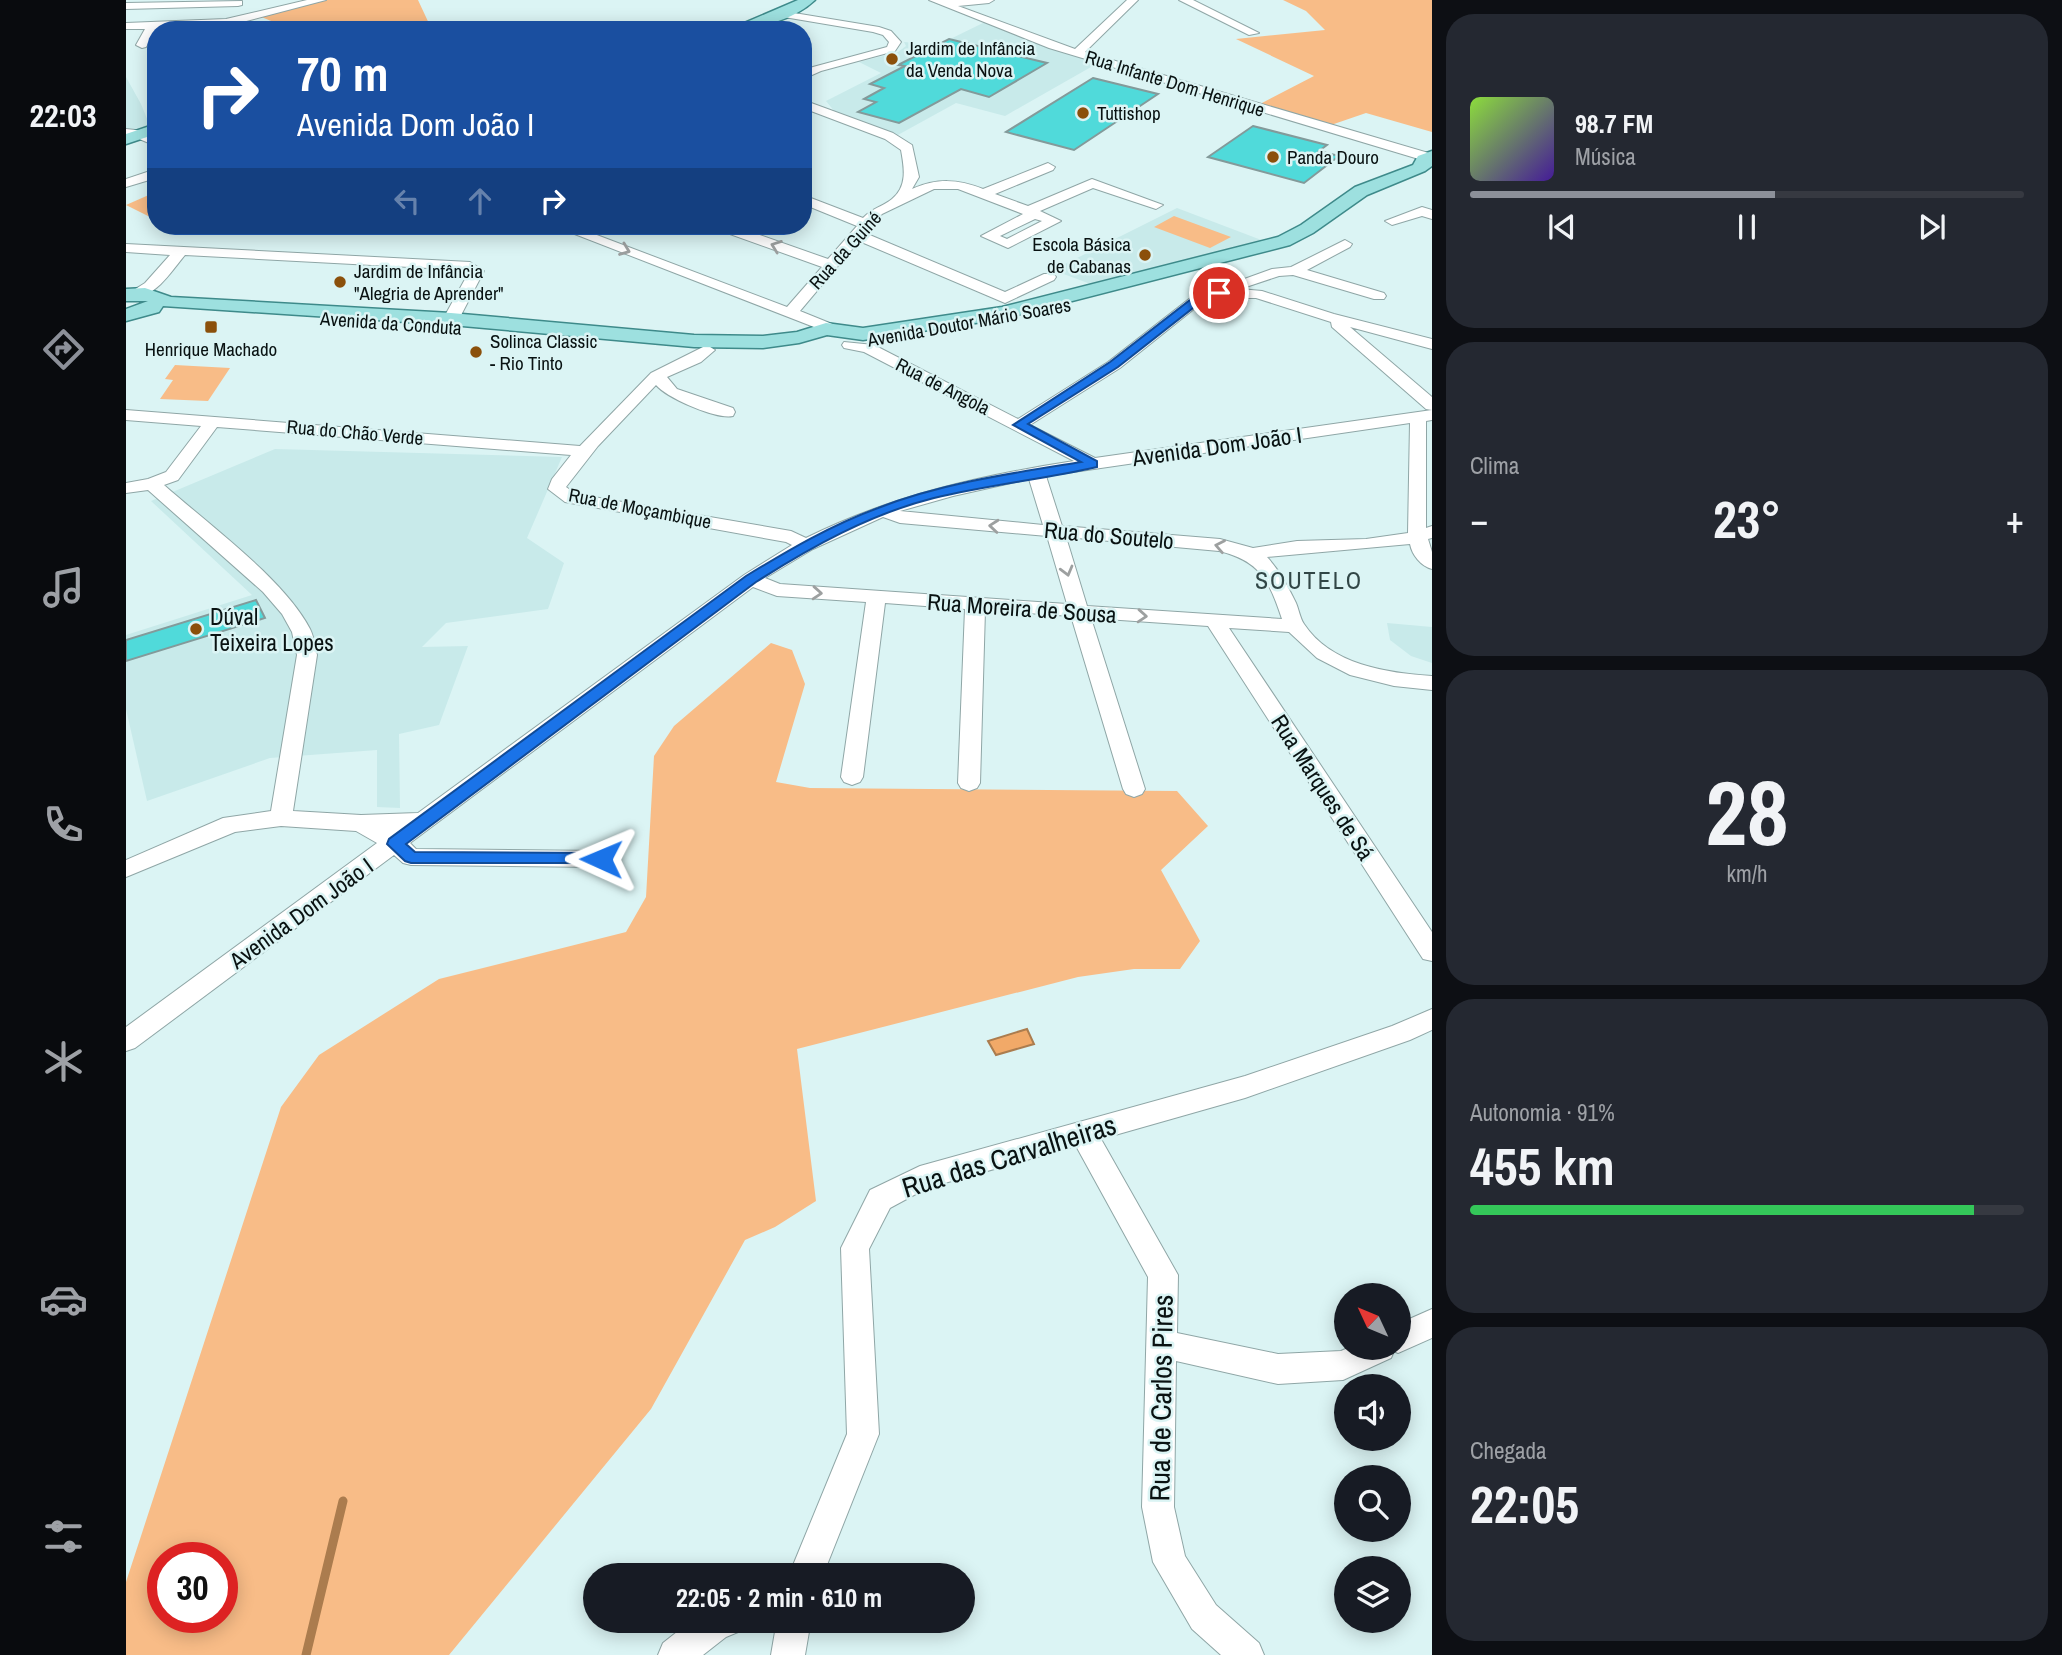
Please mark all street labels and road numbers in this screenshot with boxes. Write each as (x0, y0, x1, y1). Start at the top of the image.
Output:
street label: Rua Infante Dom Henrique (1082, 43, 1268, 123)
street label: Rua da Guiné (803, 205, 887, 295)
street label: Avenida Doutor Mário Soares (864, 291, 1073, 353)
street label: Avenida da Conduta (318, 305, 463, 341)
street label: Rua de Angola (892, 351, 995, 421)
street label: Rua do Chão Verde (286, 413, 424, 451)
street label: Avenida Dom João I (1129, 419, 1304, 473)
street label: Rua de Moçambique (567, 481, 713, 535)
street label: Rua do Soutelo (1043, 514, 1175, 556)
street label: Rua Moreira de Sousa (926, 586, 1118, 630)
street label: Rua Marques de Sá (1264, 708, 1382, 866)
street label: Avenida Dom João I (222, 850, 379, 976)
street label: Rua das Carvalheiras (897, 1105, 1121, 1207)
street label: Rua de Carlos Pires (1140, 1294, 1182, 1502)

